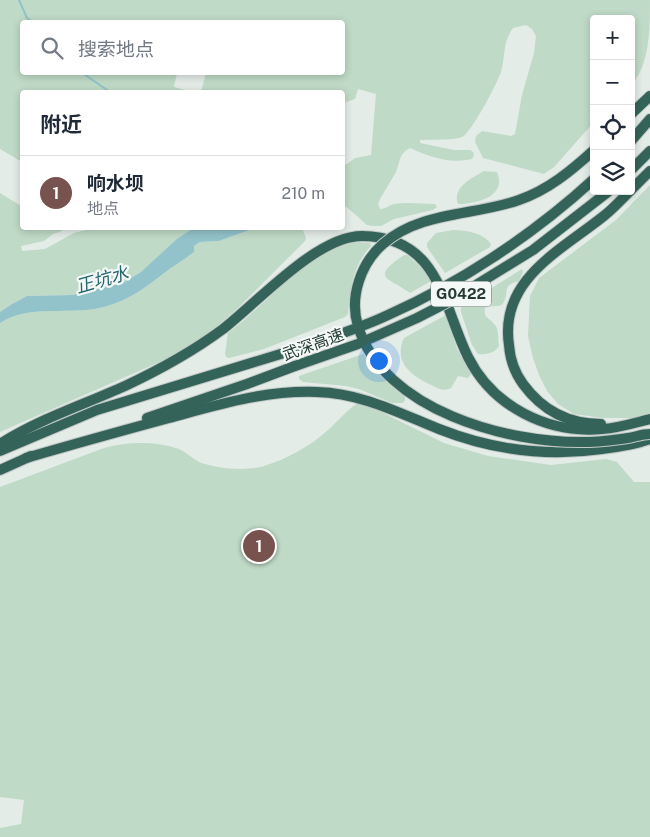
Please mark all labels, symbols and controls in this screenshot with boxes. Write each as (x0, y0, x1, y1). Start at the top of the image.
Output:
map controls (590, 15, 635, 195)
button: + (590, 15, 635, 60)
search box (20, 20, 345, 75)
icon: search (38, 34, 66, 62)
text: 搜索地点 (78, 38, 154, 60)
button: − (590, 60, 635, 105)
button: locate (590, 105, 635, 150)
text: 附近 (40, 112, 82, 137)
button: layers (590, 150, 635, 195)
text: 响水坝 (87, 172, 144, 194)
text: 1 (53, 184, 59, 203)
text: 210 m (281, 184, 325, 203)
text: 地点 (87, 199, 119, 218)
water label: 正坑水 (73, 262, 132, 297)
road number: G0422 (431, 282, 491, 306)
street label: 武深高速 (280, 325, 346, 364)
your location (366, 348, 392, 374)
pin: 1 (243, 527, 275, 565)

